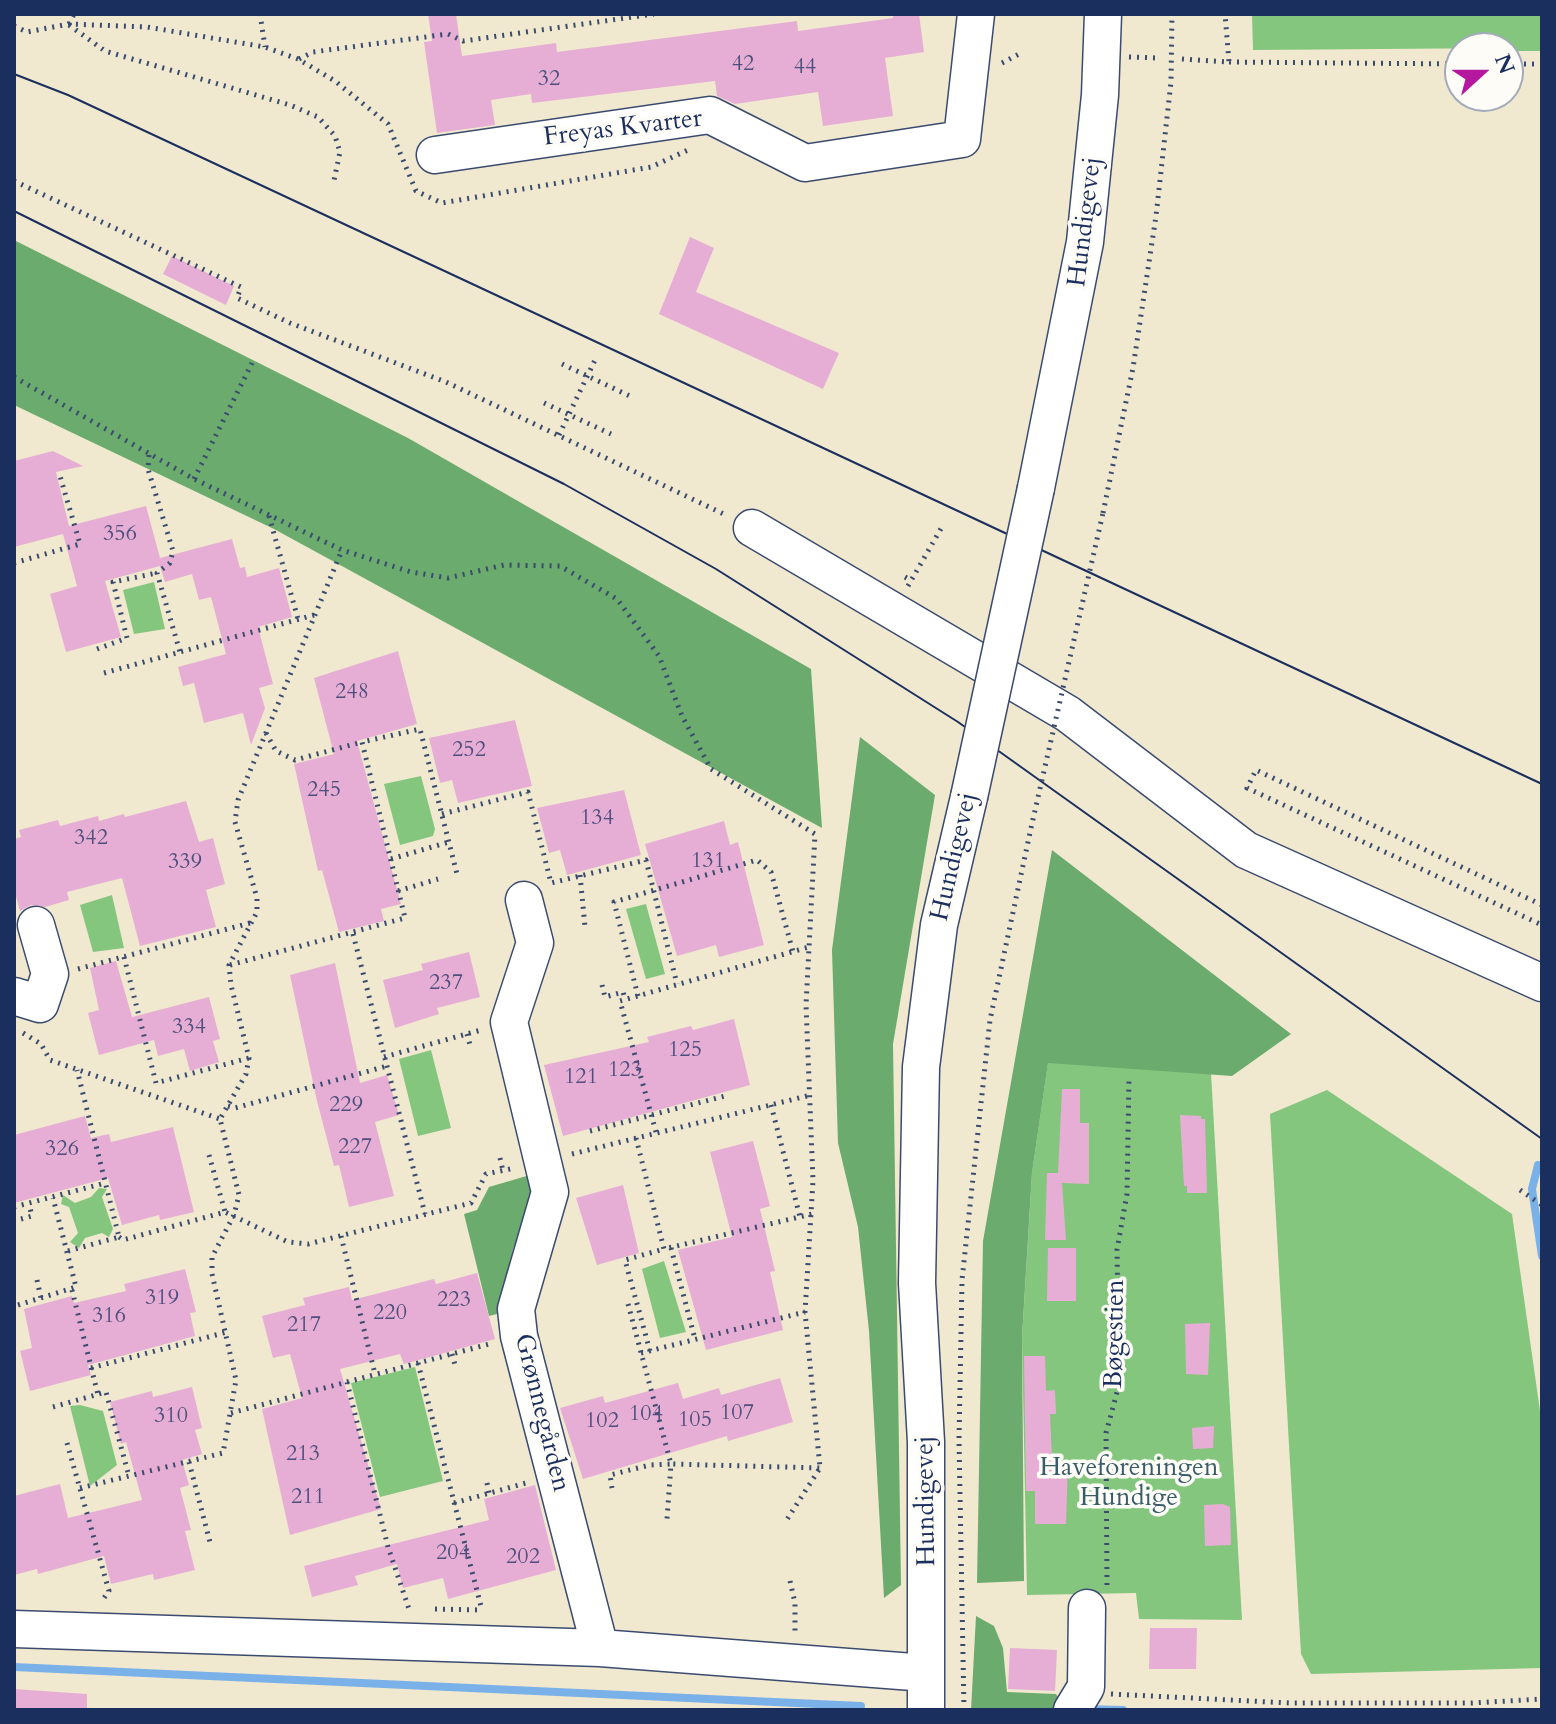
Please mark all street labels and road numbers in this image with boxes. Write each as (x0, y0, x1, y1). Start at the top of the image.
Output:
street label: Freyas Kvarter (542, 104, 704, 154)
street label: Hundigevej (1063, 155, 1109, 289)
street label: Hundigevej (925, 790, 985, 924)
street label: Bøgestien (1099, 1279, 1133, 1389)
street label: Grønnegården (506, 1331, 576, 1495)
street label: Hundigevej (910, 1435, 944, 1567)

